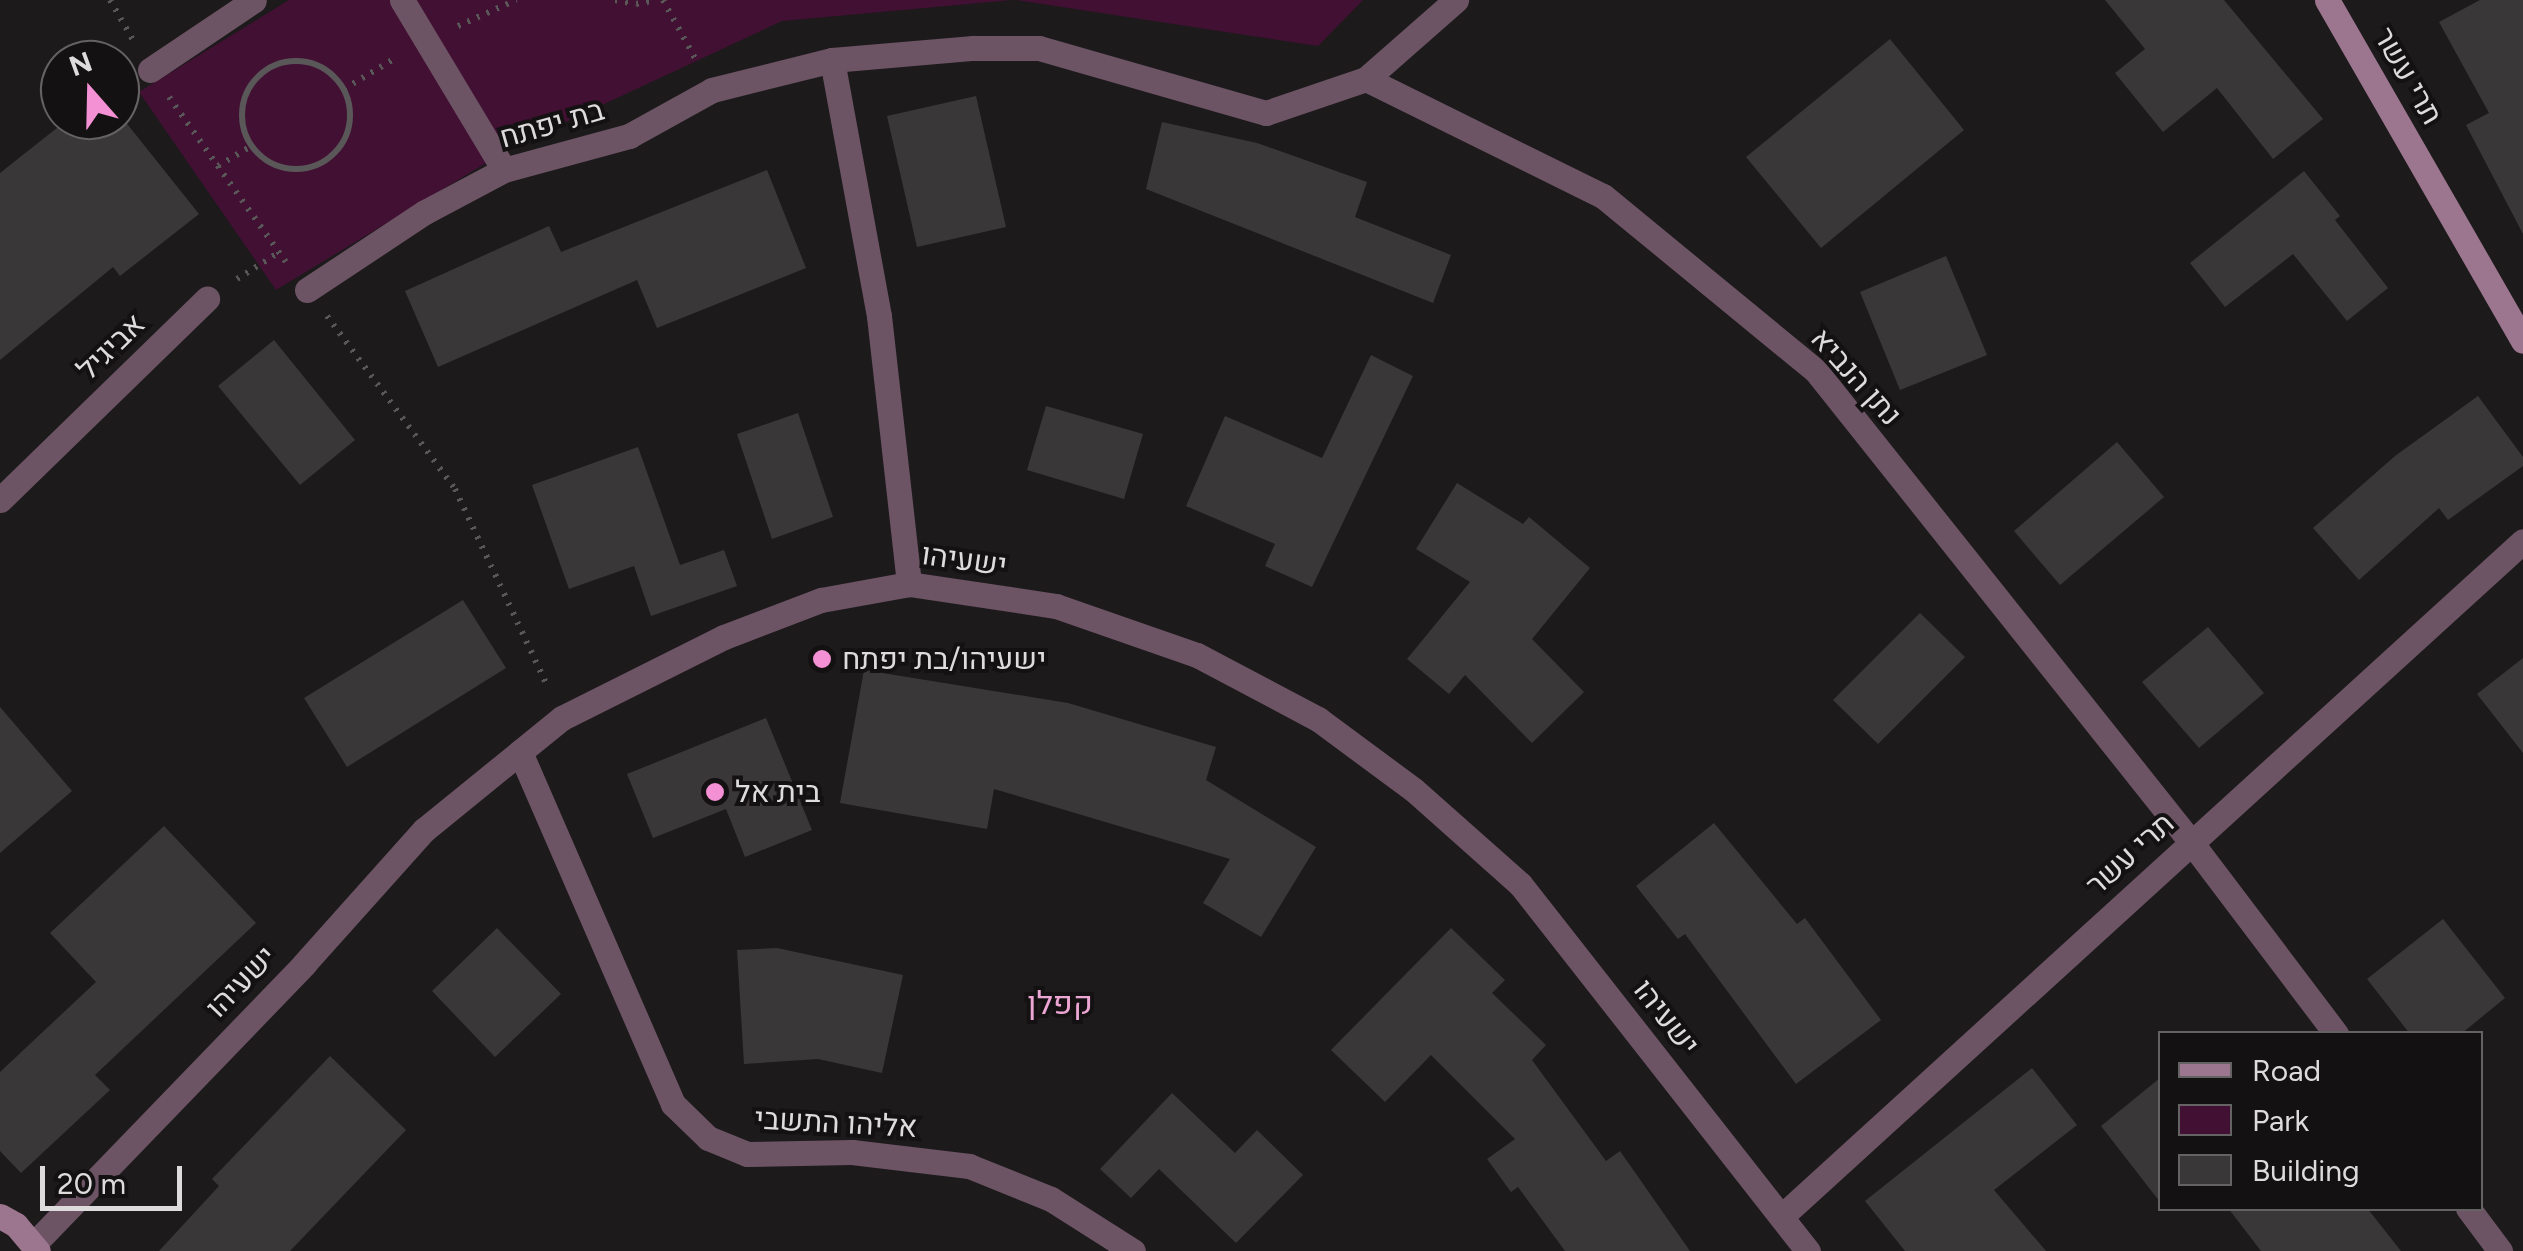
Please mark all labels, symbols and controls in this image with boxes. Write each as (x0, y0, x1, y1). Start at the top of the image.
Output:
street label: תרי עשר (2366, 21, 2450, 131)
north arrow (40, 40, 140, 140)
text: N (64, 44, 96, 83)
street label: בת יפתח (496, 92, 608, 156)
street label: אביגיל (70, 306, 152, 388)
street label: נתן הנביא (1803, 321, 1909, 433)
street label: ישעיהו (919, 536, 1009, 584)
place label: ישעיהו/בת יפתח (842, 641, 1046, 677)
marker: ישעיהו/בת יפתח (811, 648, 833, 670)
place label: בית אל (735, 774, 821, 810)
marker: בית אל (704, 781, 726, 803)
street label: תרי עשר (2079, 805, 2181, 903)
street label: ישעיהו (198, 939, 284, 1025)
street label: ישעיהו (1625, 972, 1707, 1062)
district label: קפלן (1027, 984, 1093, 1022)
legend (2158, 1031, 2483, 1211)
text: Road (2252, 1052, 2321, 1089)
street label: אליהו התשבי (754, 1101, 918, 1145)
text: Park (2252, 1102, 2309, 1139)
scale bar (45, 1146, 188, 1208)
text: Building (2252, 1152, 2360, 1189)
text: 20 m (57, 1165, 126, 1202)

